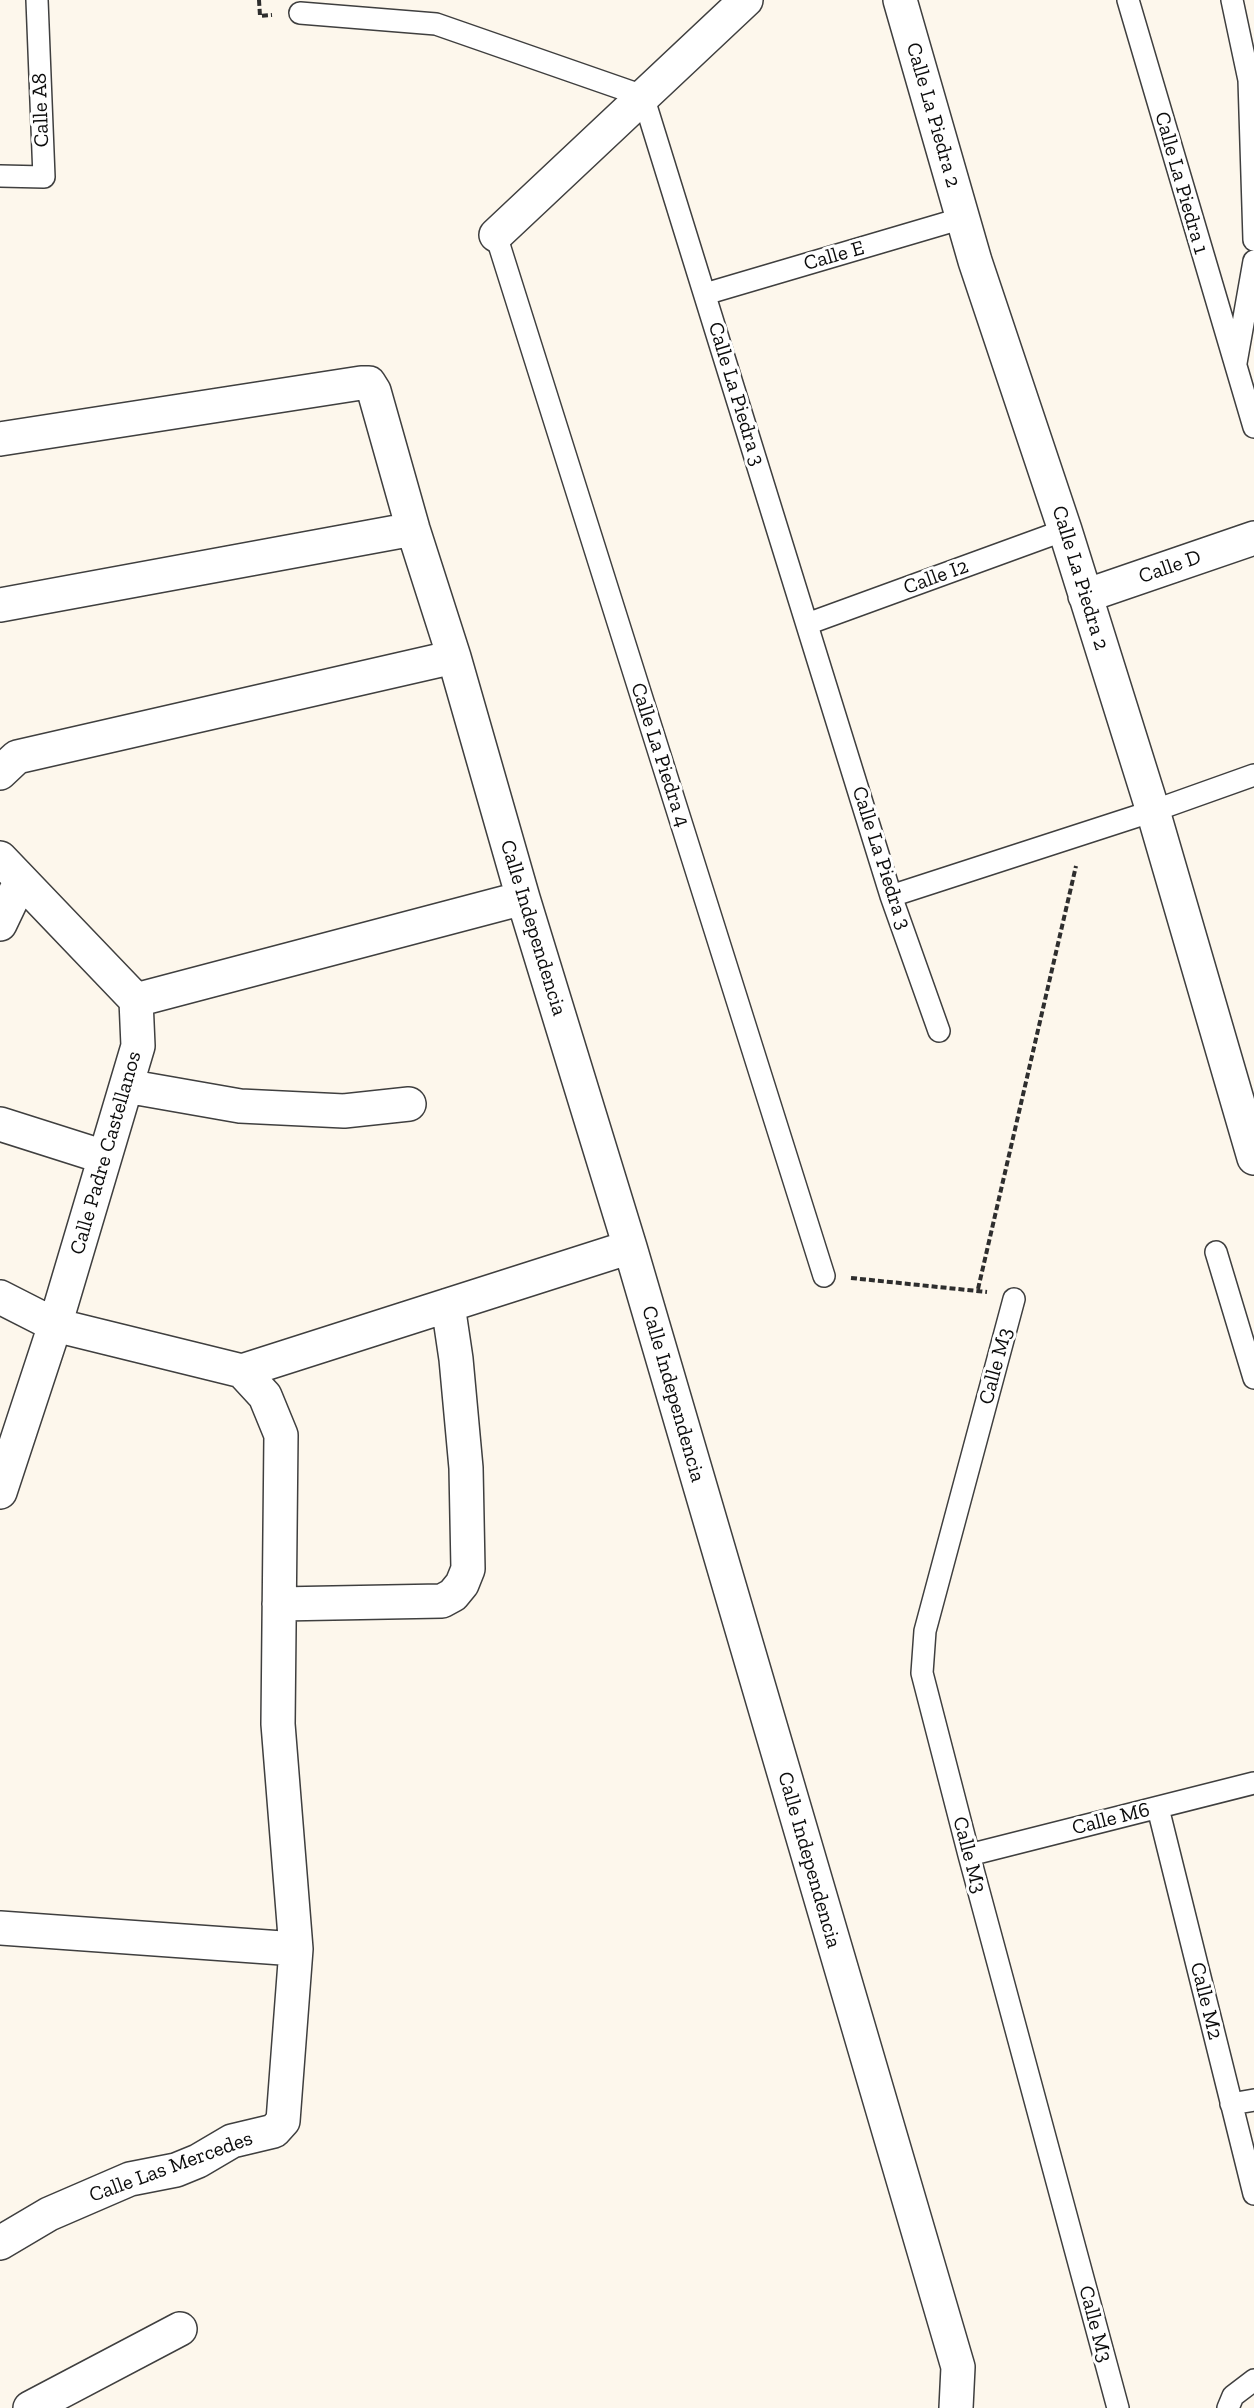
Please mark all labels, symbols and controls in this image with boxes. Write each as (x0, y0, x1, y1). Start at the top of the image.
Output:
street label: Calle La Piedra 2 (900, 40, 966, 190)
street label: Calle A8 (27, 72, 55, 148)
street label: Calle La Piedra 1 (1149, 109, 1213, 257)
street label: Calle E (801, 235, 867, 277)
street label: Calle La Piedra 3 (702, 319, 770, 469)
street label: Calle La Piedra 2 (1046, 503, 1114, 653)
street label: Calle D (1135, 545, 1205, 589)
street label: Calle I2 (900, 554, 972, 600)
street label: Calle La Piedra 4 (625, 680, 695, 830)
street label: Calle La Piedra 3 (846, 783, 916, 933)
street label: Calle Independencia (494, 837, 572, 1019)
street label: Calle Padre Castellanos (65, 1048, 147, 1258)
street label: Calle Independencia (636, 1303, 710, 1485)
street label: Calle M3 (974, 1325, 1018, 1407)
street label: Calle Independencia (772, 1769, 846, 1951)
street label: Calle M6 (1070, 1797, 1152, 1841)
street label: Calle M3 (947, 1814, 991, 1896)
street label: Calle M2 (1184, 1960, 1228, 2042)
street label: Calle Las Mercedes (86, 2126, 256, 2208)
street label: Calle M3 (1073, 2283, 1117, 2365)

